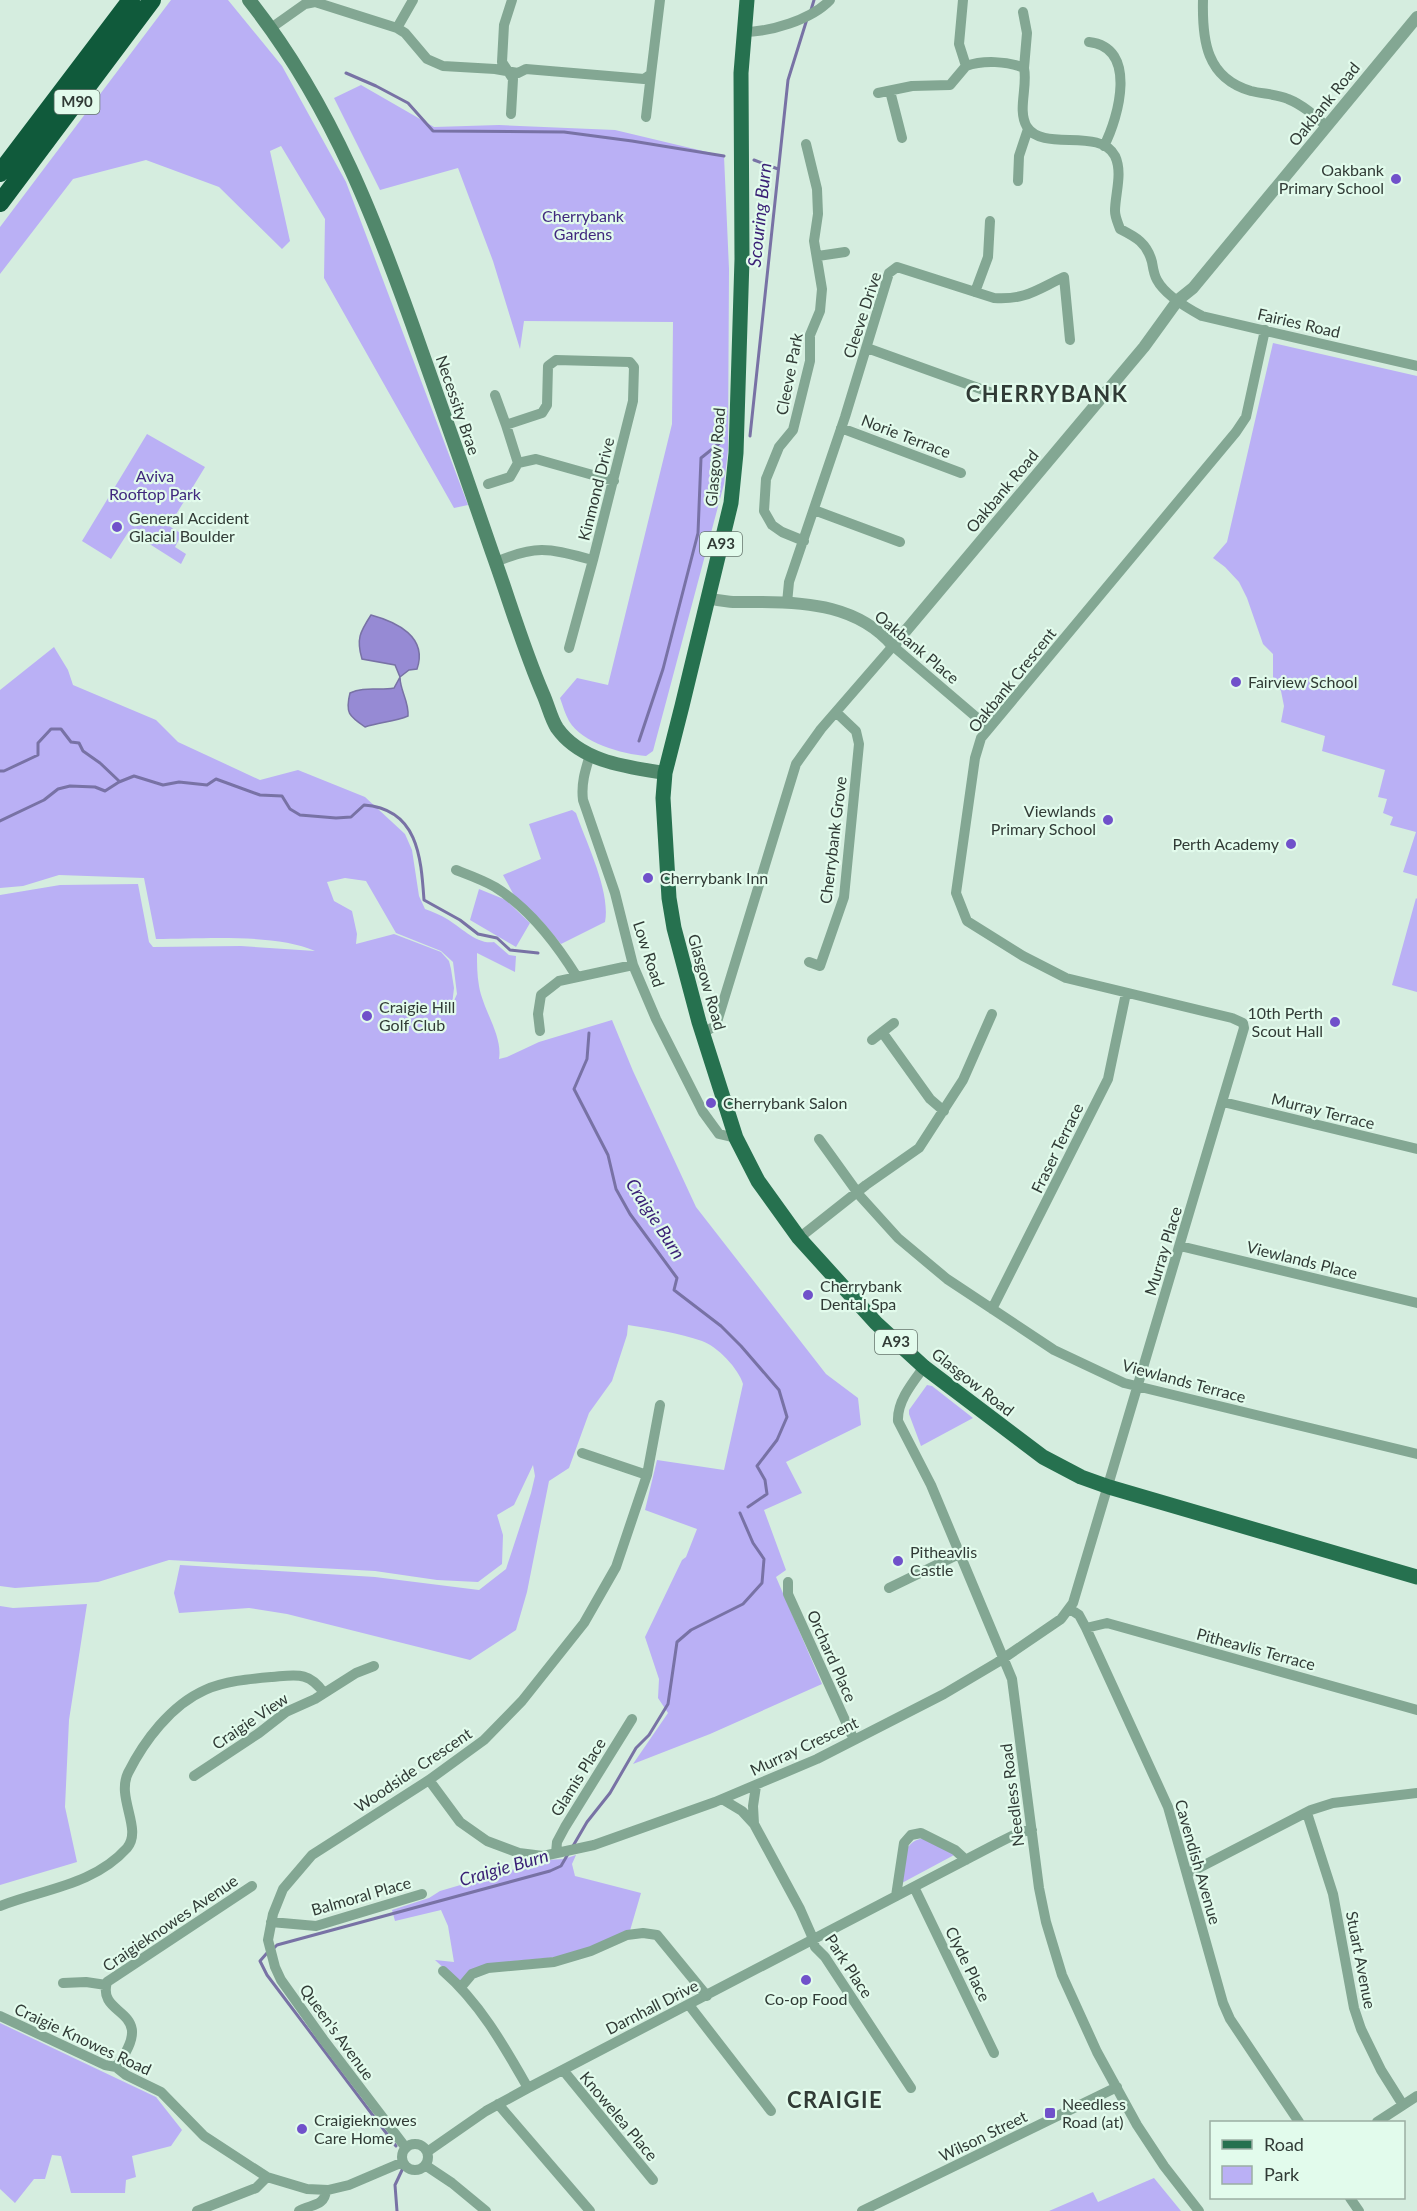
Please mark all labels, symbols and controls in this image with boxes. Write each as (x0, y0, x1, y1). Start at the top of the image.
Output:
street label: Oakbank Road (1284, 58, 1363, 149)
road number: M90 (54, 90, 100, 114)
place label: Oakbank Primary School (1279, 160, 1385, 197)
water label: Scouring Burn (743, 162, 775, 268)
marker: Oakbank Primary School (1389, 172, 1403, 186)
park label: Cherrybank Gardens (542, 206, 625, 243)
street label: Cleeve Drive (839, 269, 884, 361)
street label: Fairies Road (1256, 304, 1342, 341)
street label: Cleeve Park (771, 330, 806, 416)
street label: Necessity Brae (433, 353, 484, 457)
district label: CHERRYBANK (966, 380, 1128, 407)
street label: Glasgow Road (701, 407, 728, 507)
street label: Norie Terrace (859, 410, 954, 461)
street label: Kinmond Drive (574, 435, 618, 542)
street label: Oakbank Road (961, 445, 1042, 536)
park label: Aviva Rooftop Park (109, 466, 202, 503)
place label: General Accident Glacial Boulder (129, 508, 249, 545)
marker: General Accident Glacial Boulder (110, 520, 124, 534)
road number: A93 (700, 532, 742, 556)
street label: Oakbank Place (871, 606, 963, 687)
street label: Oakbank Crescent (964, 623, 1060, 736)
place label: Fairview School (1248, 672, 1357, 691)
marker: Fairview School (1229, 675, 1243, 689)
street label: Cherrybank Grove (815, 775, 850, 905)
place label: Viewlands Primary School (991, 801, 1096, 838)
marker: Viewlands Primary School (1101, 813, 1115, 827)
place label: Perth Academy (1172, 834, 1280, 853)
marker: Perth Academy (1284, 837, 1298, 851)
place label: Cherrybank Inn (660, 868, 768, 887)
marker: Cherrybank Inn (641, 871, 655, 885)
street label: Low Road (630, 918, 669, 989)
street label: Glasgow Road (685, 932, 730, 1032)
place label: Craigie Hill Golf Club (379, 997, 455, 1034)
place label: 10th Perth Scout Hall (1248, 1003, 1323, 1040)
marker: Craigie Hill Golf Club (360, 1009, 374, 1023)
marker: 10th Perth Scout Hall (1328, 1015, 1342, 1029)
street label: Murray Terrace (1270, 1089, 1377, 1133)
place label: Cherrybank Salon (723, 1093, 847, 1112)
marker: Cherrybank Salon (704, 1096, 718, 1110)
street label: Fraser Terrace (1027, 1100, 1087, 1196)
water label: Craigie Burn (622, 1174, 690, 1263)
street label: Murray Place (1140, 1204, 1185, 1298)
street label: Viewlands Place (1245, 1237, 1359, 1282)
place label: Cherrybank Dental Spa (820, 1276, 903, 1313)
marker: Cherrybank Dental Spa (801, 1288, 815, 1302)
road number: A93 (875, 1330, 917, 1354)
street label: Glasgow Road (928, 1344, 1018, 1420)
street label: Viewlands Terrace (1120, 1355, 1248, 1406)
place label: Pitheavlis Castle (910, 1542, 977, 1579)
marker: Pitheavlis Castle (891, 1554, 905, 1568)
street label: Orchard Place (804, 1607, 861, 1705)
street label: Pitheavlis Terrace (1195, 1624, 1318, 1673)
street label: Craigie View (208, 1688, 292, 1753)
street label: Murray Crescent (747, 1712, 861, 1779)
street label: Woodside Crescent (351, 1723, 475, 1816)
street label: Glamis Place (546, 1734, 609, 1819)
street label: Needless Road (996, 1743, 1027, 1848)
street label: Cavendish Avenue (1172, 1797, 1225, 1927)
water label: Craigie Burn (457, 1844, 551, 1890)
street label: Craigieknowes Avenue (98, 1870, 241, 1975)
street label: Balmoral Place (309, 1872, 413, 1919)
street label: Stuart Avenue (1343, 1909, 1380, 2010)
street label: Clyde Place (942, 1923, 995, 2004)
street label: Park Place (822, 1930, 877, 2001)
marker: Co-op Food (799, 1973, 813, 1987)
street label: Darnhall Drive (602, 1975, 701, 2038)
street label: Queen's Avenue (296, 1980, 379, 2083)
place label: Co-op Food (764, 1989, 848, 2008)
street label: Craigie Knowes Road (12, 1999, 155, 2079)
street label: Knowelea Place (576, 2067, 662, 2164)
district label: CRAIGIE (787, 2086, 883, 2113)
place label: Needless Road (at) (1062, 2094, 1126, 2131)
street label: Wilson Street (936, 2106, 1030, 2165)
marker: Needless Road (at) (1043, 2106, 1057, 2120)
place label: Craigieknowes Care Home (314, 2110, 417, 2147)
legend (1210, 2121, 1405, 2199)
marker: Craigieknowes Care Home (295, 2122, 309, 2136)
text: Road (1264, 2133, 1304, 2155)
text: Park (1264, 2163, 1300, 2185)

